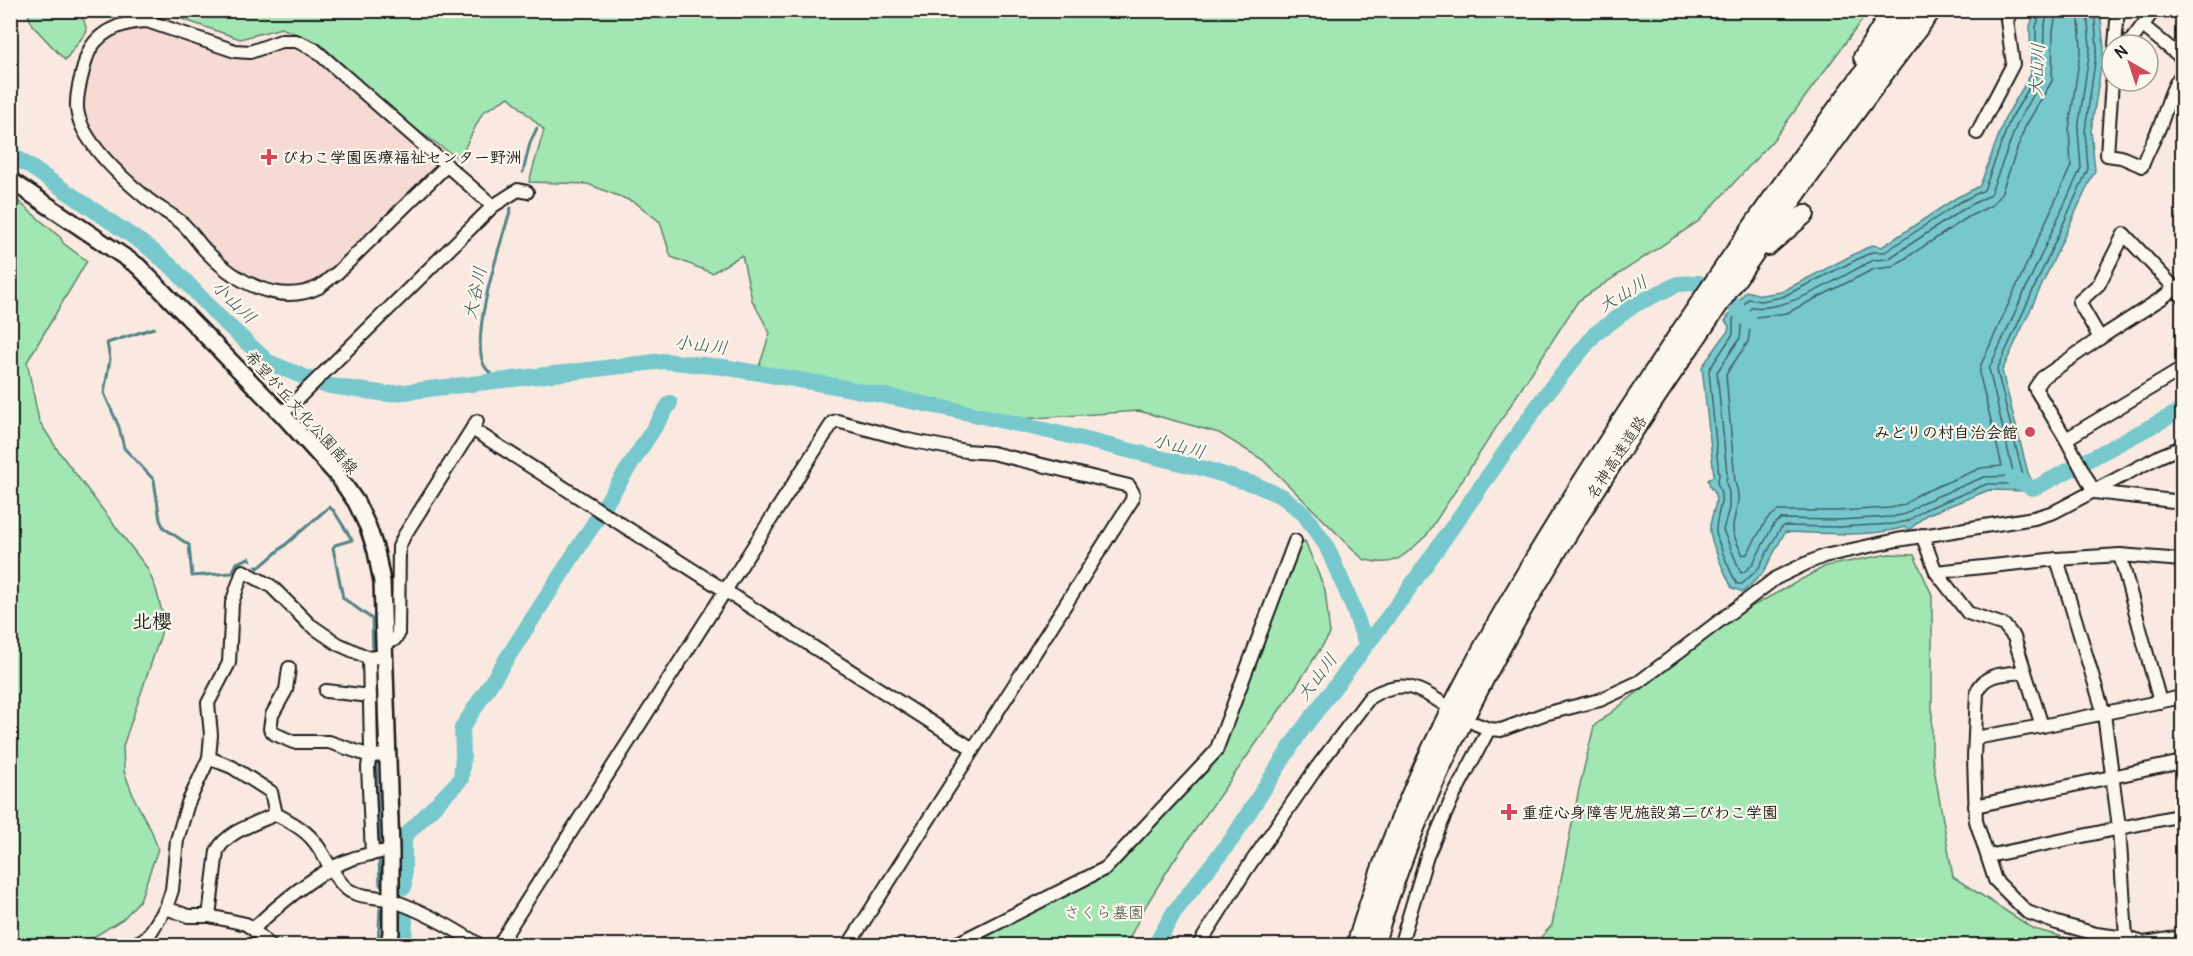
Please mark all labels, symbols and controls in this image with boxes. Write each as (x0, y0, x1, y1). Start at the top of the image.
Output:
north arrow (2100, 33, 2160, 93)
text: N (2111, 41, 2132, 63)
water label: 大山川 (2025, 42, 2050, 98)
marker: びわこ学園医療福祉センター野洲 (260, 148, 278, 166)
place label: びわこ学園医療福祉センター野洲 (282, 148, 522, 168)
water label: 大谷川 (459, 264, 492, 322)
water label: 大山川 (1594, 271, 1652, 318)
water label: 小山川 (206, 275, 261, 329)
water label: 小山川 (673, 331, 729, 360)
street label: 希望が丘文化公園南線 (240, 347, 362, 479)
street label: 名神高速道路 (1582, 412, 1651, 503)
place label: みどりの村自治会館 (1874, 423, 2018, 443)
marker: みどりの村自治会館 (2023, 425, 2037, 439)
water label: 小山川 (1150, 429, 1208, 464)
district label: 北櫻 (132, 609, 172, 634)
water label: 大山川 (1292, 649, 1343, 706)
marker: 重症心身障害児施設第二びわこ学園 (1500, 803, 1518, 821)
place label: 重症心身障害児施設第二びわこ学園 (1522, 803, 1778, 823)
park label: さくら墓園 (1064, 903, 1144, 923)

